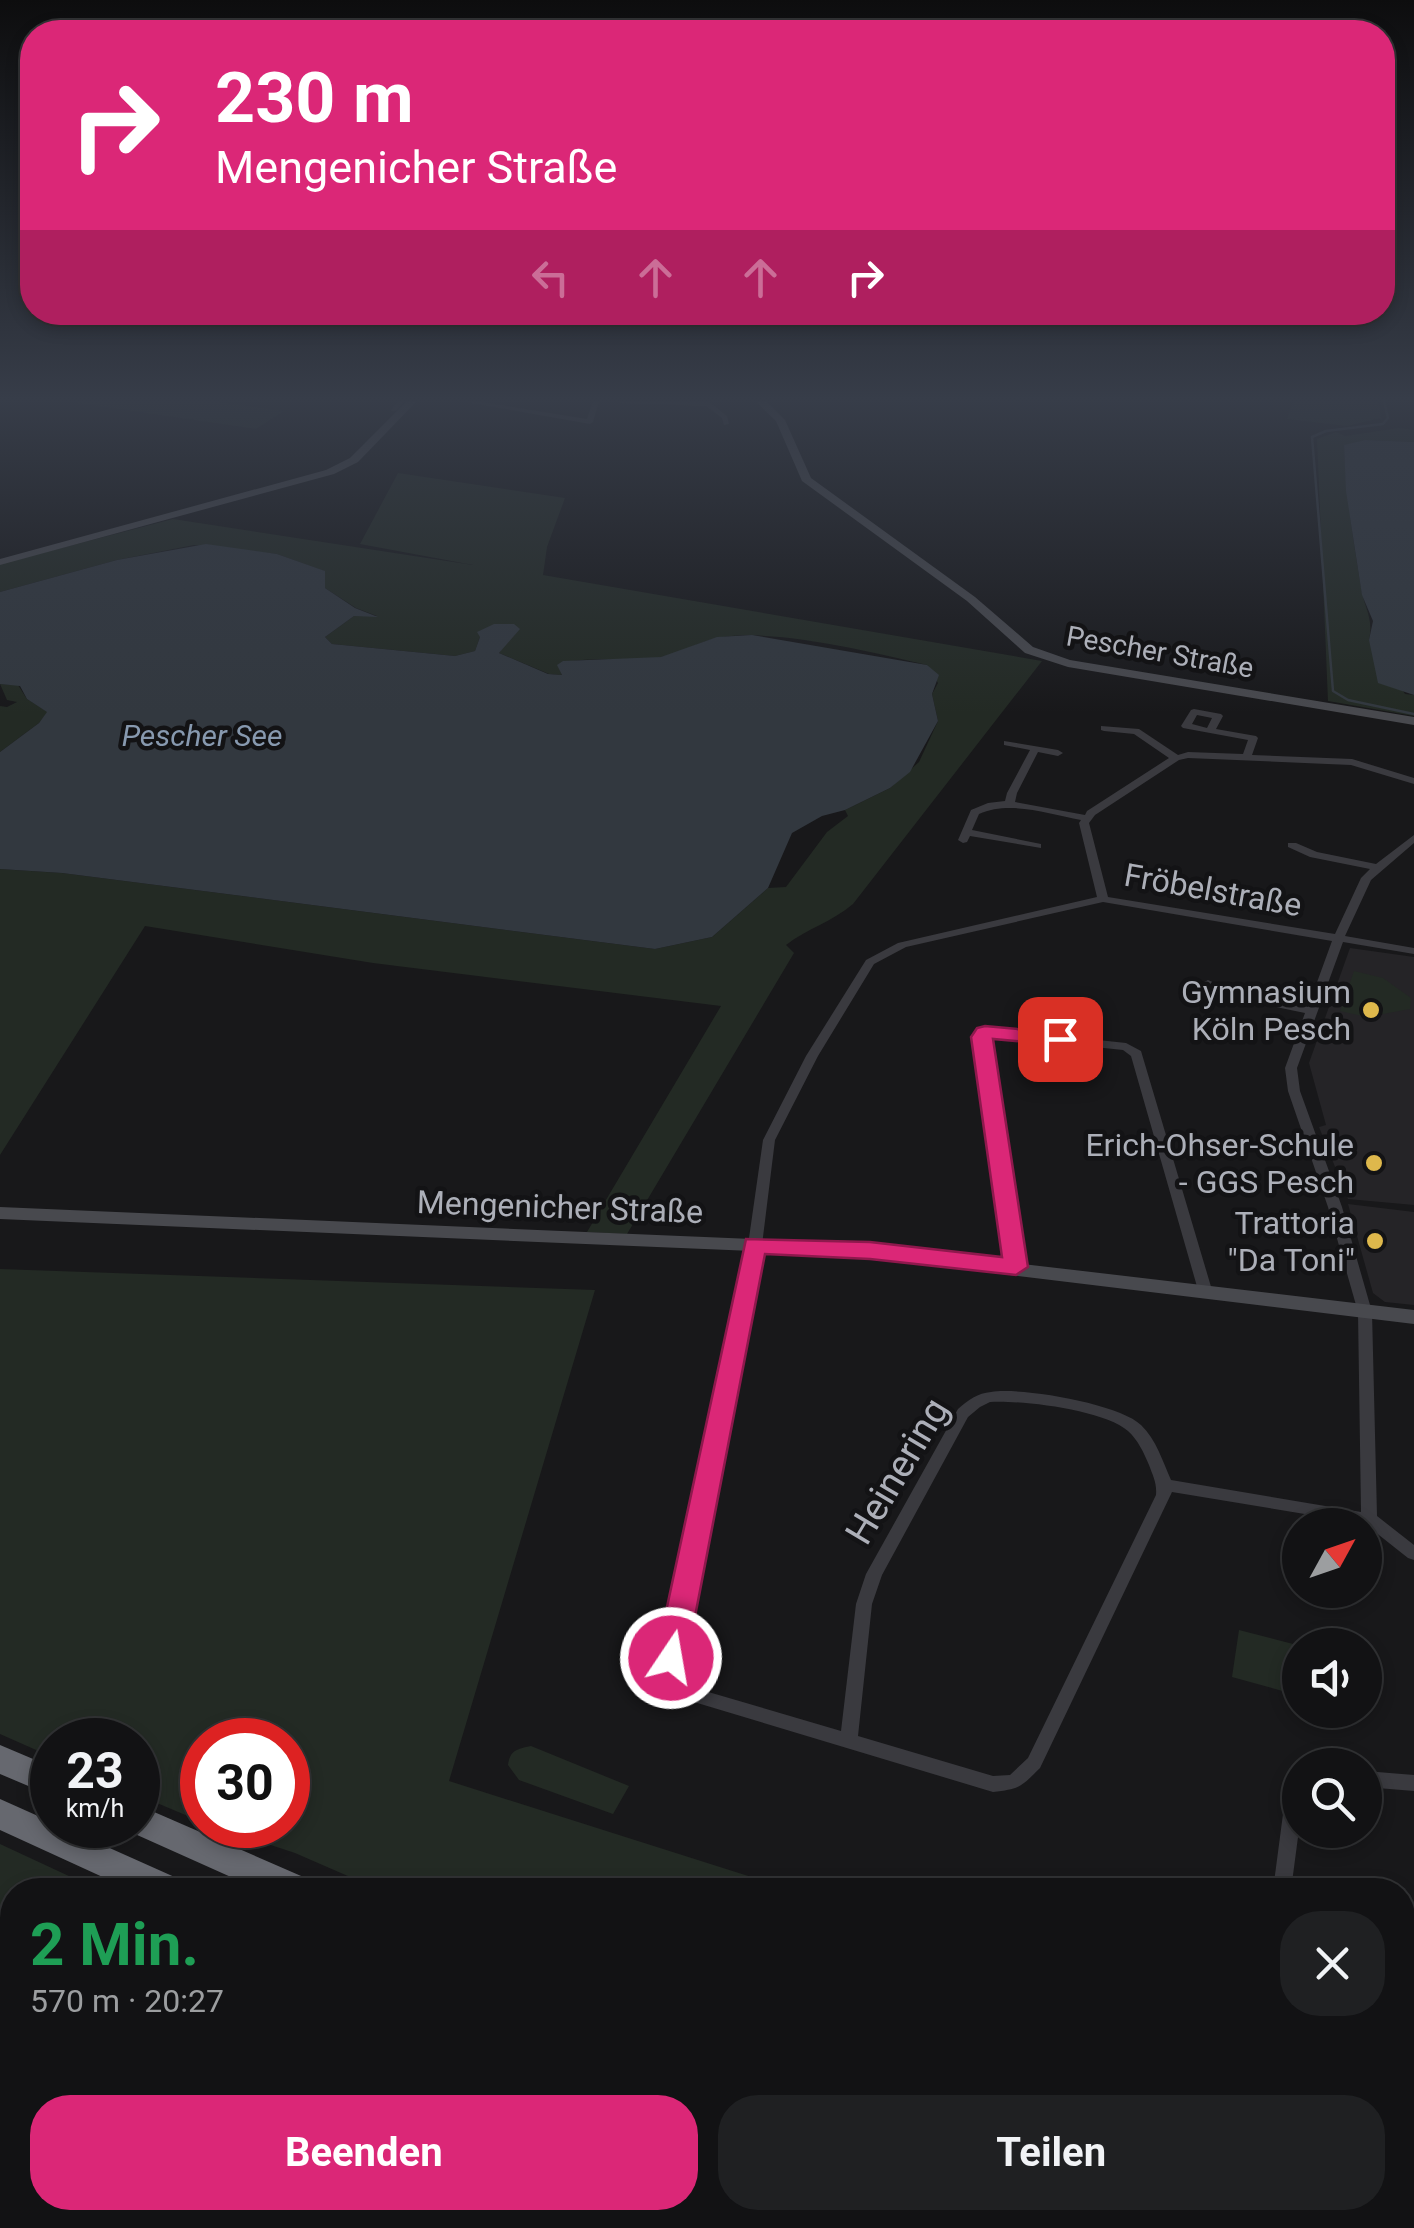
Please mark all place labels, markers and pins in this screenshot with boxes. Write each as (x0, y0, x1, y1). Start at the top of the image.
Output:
place label: Gymnasium Köln Pesch (1181, 973, 1351, 1048)
pin (1018, 997, 1103, 1082)
marker: Gymnasium Köln Pesch (1360, 999, 1382, 1021)
place label: Erich-Ohser-Schule - GGS Pesch (1085, 1126, 1354, 1201)
marker: Erich-Ohser-Schule - GGS Pesch (1363, 1152, 1385, 1174)
place label: Trattoria "Da Toni" (1228, 1204, 1355, 1279)
marker: Trattoria "Da Toni" (1364, 1230, 1386, 1252)

